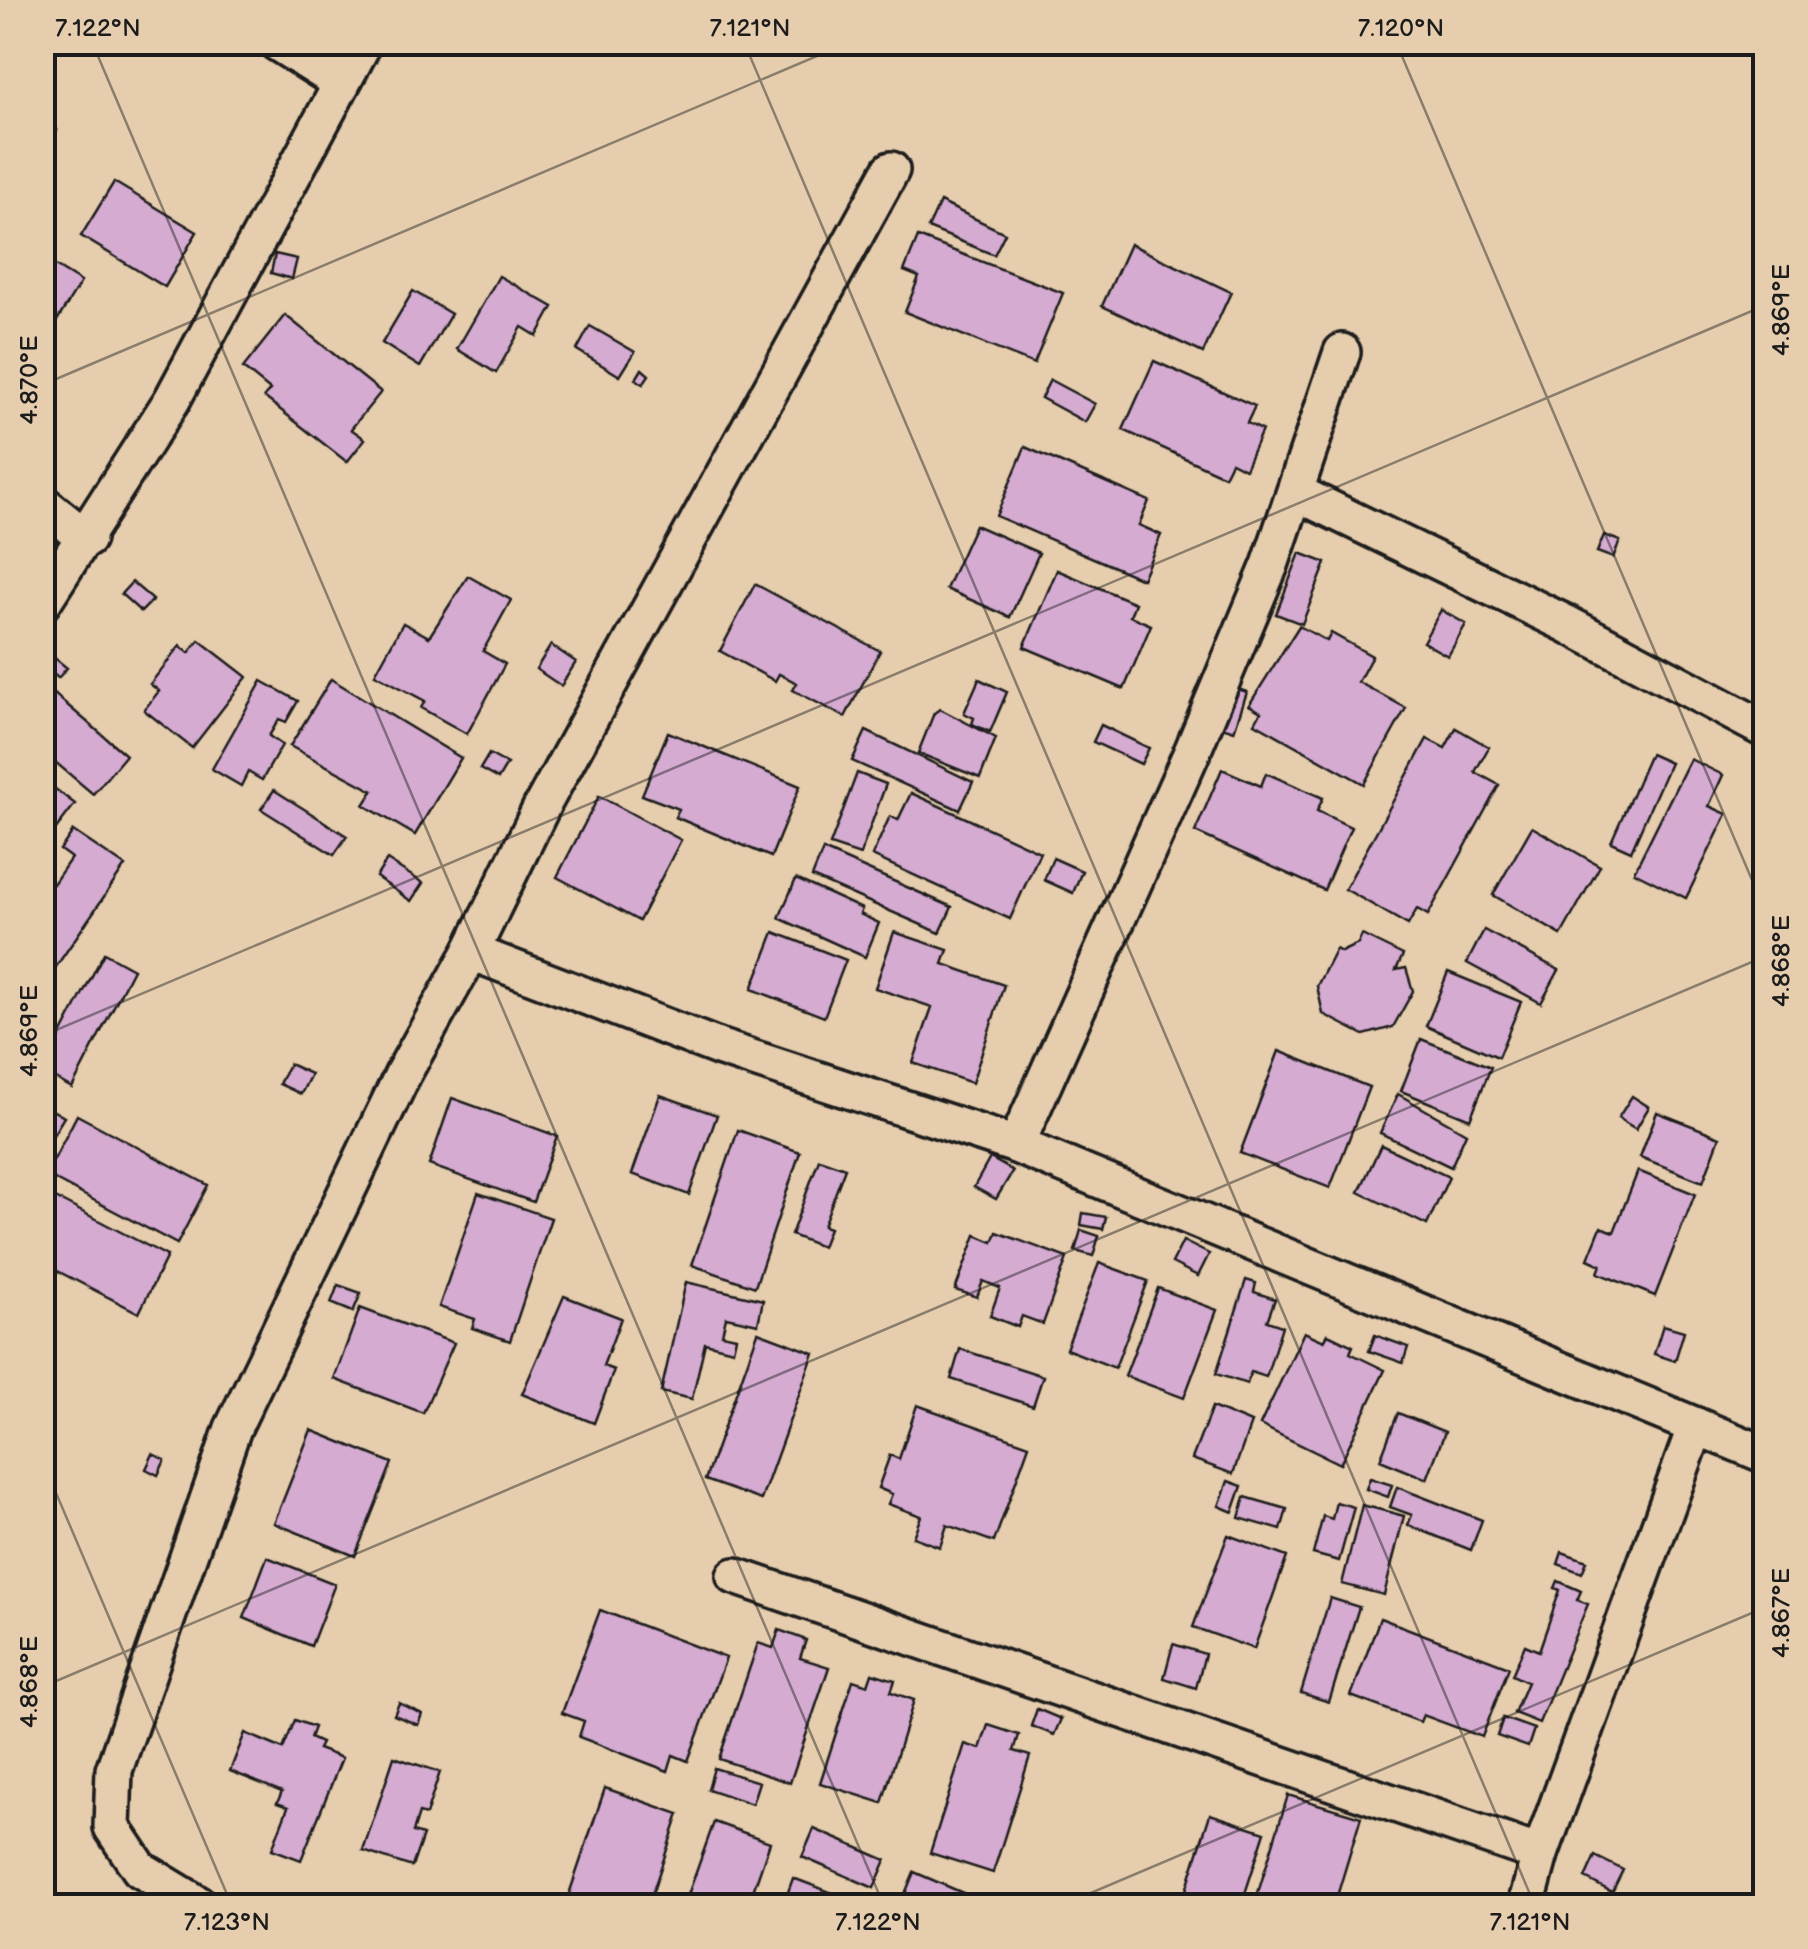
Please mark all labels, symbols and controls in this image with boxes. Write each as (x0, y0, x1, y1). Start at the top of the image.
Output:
text: 7.122°N (55, 13, 141, 44)
text: 7.121°N (709, 13, 791, 44)
text: 7.120°N (1358, 13, 1444, 44)
text: 4.869°E (1766, 264, 1797, 356)
text: 4.870°E (14, 335, 45, 425)
text: 4.868°E (1766, 915, 1797, 1007)
text: 4.869°E (14, 985, 45, 1077)
text: 4.867°E (1766, 1568, 1797, 1658)
text: 4.868°E (14, 1636, 45, 1728)
text: 7.123°N (184, 1907, 270, 1938)
text: 7.122°N (835, 1907, 921, 1938)
text: 7.121°N (1489, 1907, 1571, 1938)

